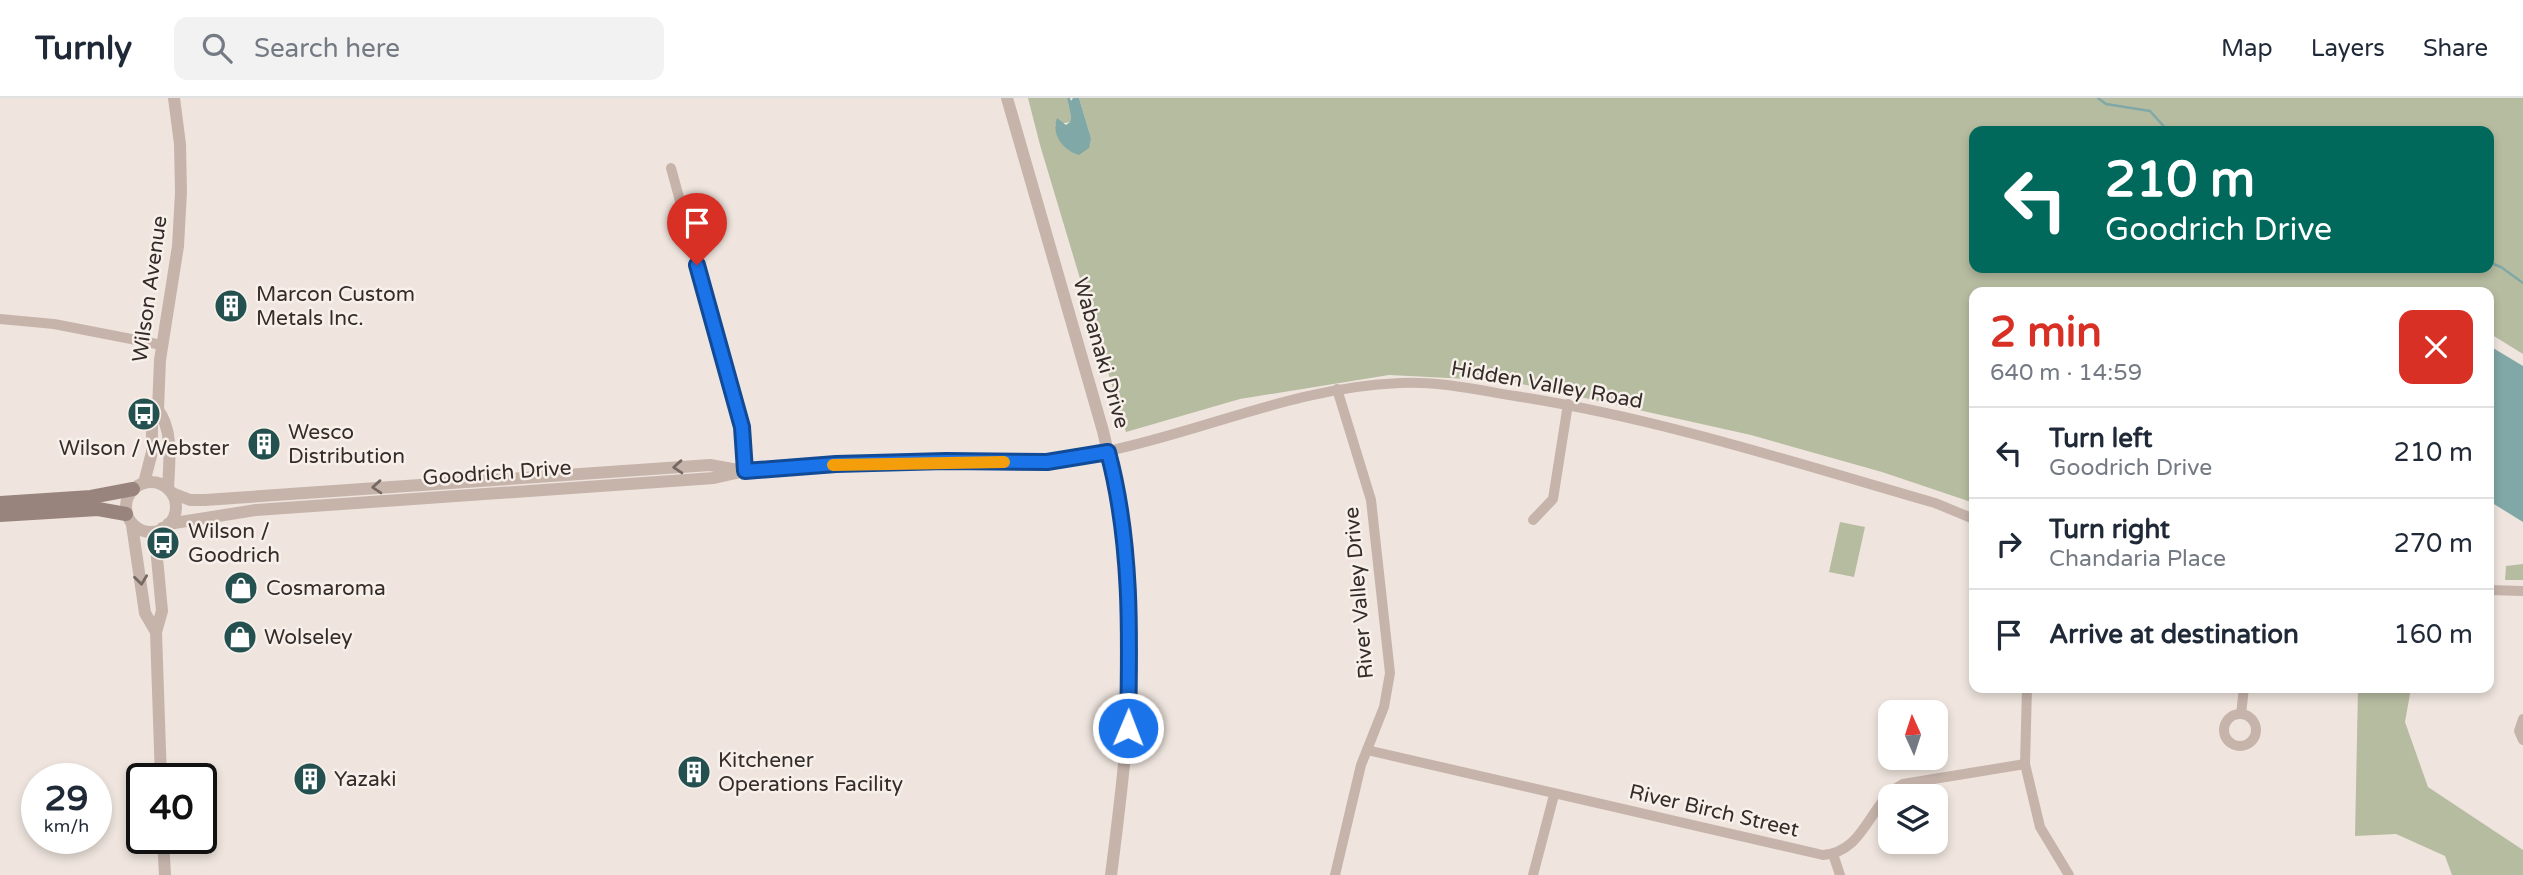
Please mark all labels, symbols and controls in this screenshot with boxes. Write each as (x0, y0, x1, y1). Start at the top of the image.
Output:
search box (174, 17, 664, 80)
text: Turnly (35, 29, 132, 68)
icon: search (198, 29, 236, 67)
text: Search here (254, 33, 400, 64)
text: Map (2221, 34, 2273, 63)
text: Layers (2311, 34, 2385, 63)
text: Share (2423, 34, 2488, 63)
text: 210 m (2105, 151, 2255, 210)
icon: left (1990, 154, 2081, 245)
pin (667, 193, 727, 265)
icon: arrive (678, 204, 716, 242)
text: Goodrich Drive (2105, 211, 2332, 249)
street label: Wilson Avenue (127, 214, 173, 364)
street label: Wabanaki Drive (1068, 275, 1135, 431)
place label: Marcon Custom Metals Inc. (256, 282, 415, 331)
building icon: Marcon Custom Metals Inc. (212, 287, 250, 325)
text: 2 min (1990, 307, 2102, 358)
button: close (2399, 310, 2473, 384)
street label: Hidden Valley Road (1449, 356, 1645, 414)
text: 640 m · 14:59 (1990, 359, 2142, 387)
bus stop icon: Wilson / Webster (125, 395, 163, 433)
place label: Wesco Distribution (288, 420, 405, 469)
text: Turn left (2049, 423, 2152, 454)
building icon: Wesco Distribution (245, 425, 283, 463)
icon: left (1990, 434, 2028, 472)
place label: Wilson / Webster (59, 436, 229, 461)
text: 210 m (2393, 437, 2473, 468)
text: Goodrich Drive (2049, 454, 2212, 482)
street label: Goodrich Drive (422, 455, 572, 491)
one-way arrow (672, 459, 683, 474)
one-way arrow (372, 480, 383, 495)
street label: River Valley Drive (1339, 506, 1379, 680)
text: Turn right (2049, 514, 2170, 545)
place label: Wilson / Goodrich (188, 519, 280, 568)
bus stop icon: Wilson / Goodrich (144, 524, 182, 562)
icon: right (1990, 525, 2028, 563)
text: 270 m (2393, 528, 2473, 559)
text: Chandaria Place (2049, 545, 2226, 573)
shop icon: Cosmaroma (222, 569, 260, 607)
one-way arrow (134, 574, 149, 585)
place label: Cosmaroma (266, 576, 386, 601)
icon: arrive (1990, 616, 2028, 654)
shop icon: Wolseley (221, 618, 259, 656)
text: Arrive at destination (2049, 619, 2299, 650)
text: 160 m (2393, 619, 2473, 650)
place label: Wolseley (264, 625, 353, 650)
position arrow (1091, 691, 1165, 765)
north arrow (1878, 700, 1948, 770)
map controls (1878, 700, 1948, 854)
place label: Kitchener Operations Facility (718, 748, 903, 797)
building icon: Kitchener Operations Facility (675, 753, 713, 791)
building icon: Yazaki (291, 760, 329, 798)
speed limit sign: 40 (126, 763, 217, 854)
place label: Yazaki (334, 767, 396, 792)
text: 29 (45, 778, 88, 820)
street label: River Birch Street (1627, 779, 1801, 843)
button: layers (1878, 784, 1948, 854)
text: km/h (44, 815, 89, 837)

